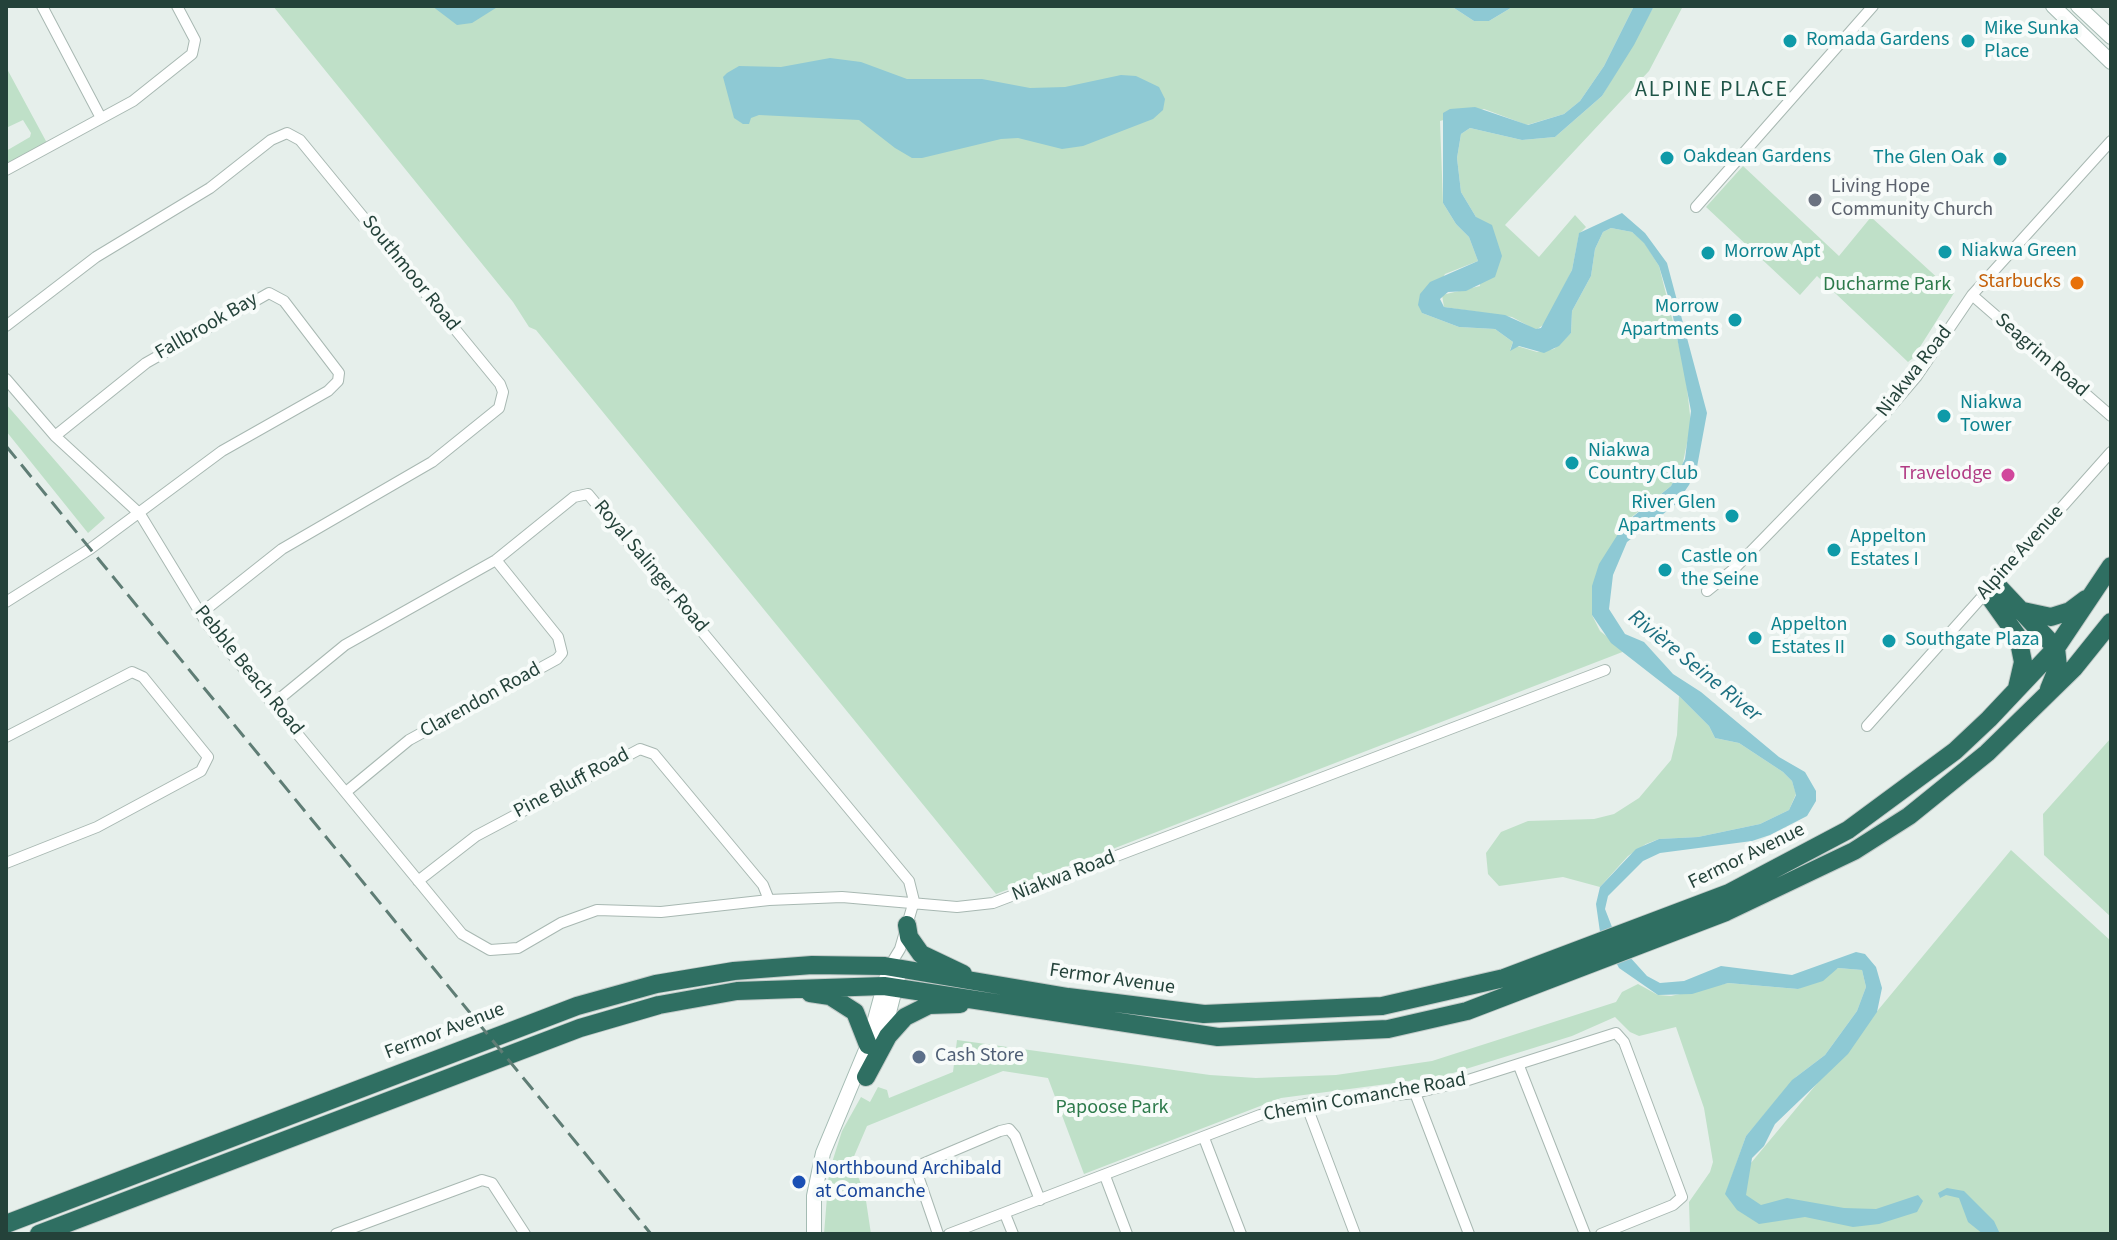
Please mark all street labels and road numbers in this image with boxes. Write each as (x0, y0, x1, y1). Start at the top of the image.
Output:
street label: Southmoor Road (356, 211, 464, 337)
street label: Fallbrook Bay (152, 288, 262, 366)
street label: Seagrim Road (1989, 309, 2093, 403)
street label: Niakwa Road (1872, 322, 1958, 422)
street label: Royal Salinger Road (588, 496, 712, 638)
street label: Alpine Avenue (1972, 501, 2070, 605)
street label: Pebble Beach Road (188, 601, 308, 741)
street label: Clarendon Road (417, 658, 545, 744)
street label: Pine Bluff Road (510, 744, 634, 824)
street label: Fermor Avenue (1685, 818, 1809, 896)
street label: Niakwa Road (1009, 846, 1119, 908)
street label: Fermor Avenue (1048, 959, 1176, 1001)
street label: Fermor Avenue (382, 998, 508, 1066)
street label: Chemin Comanche Road (1262, 1068, 1468, 1128)

